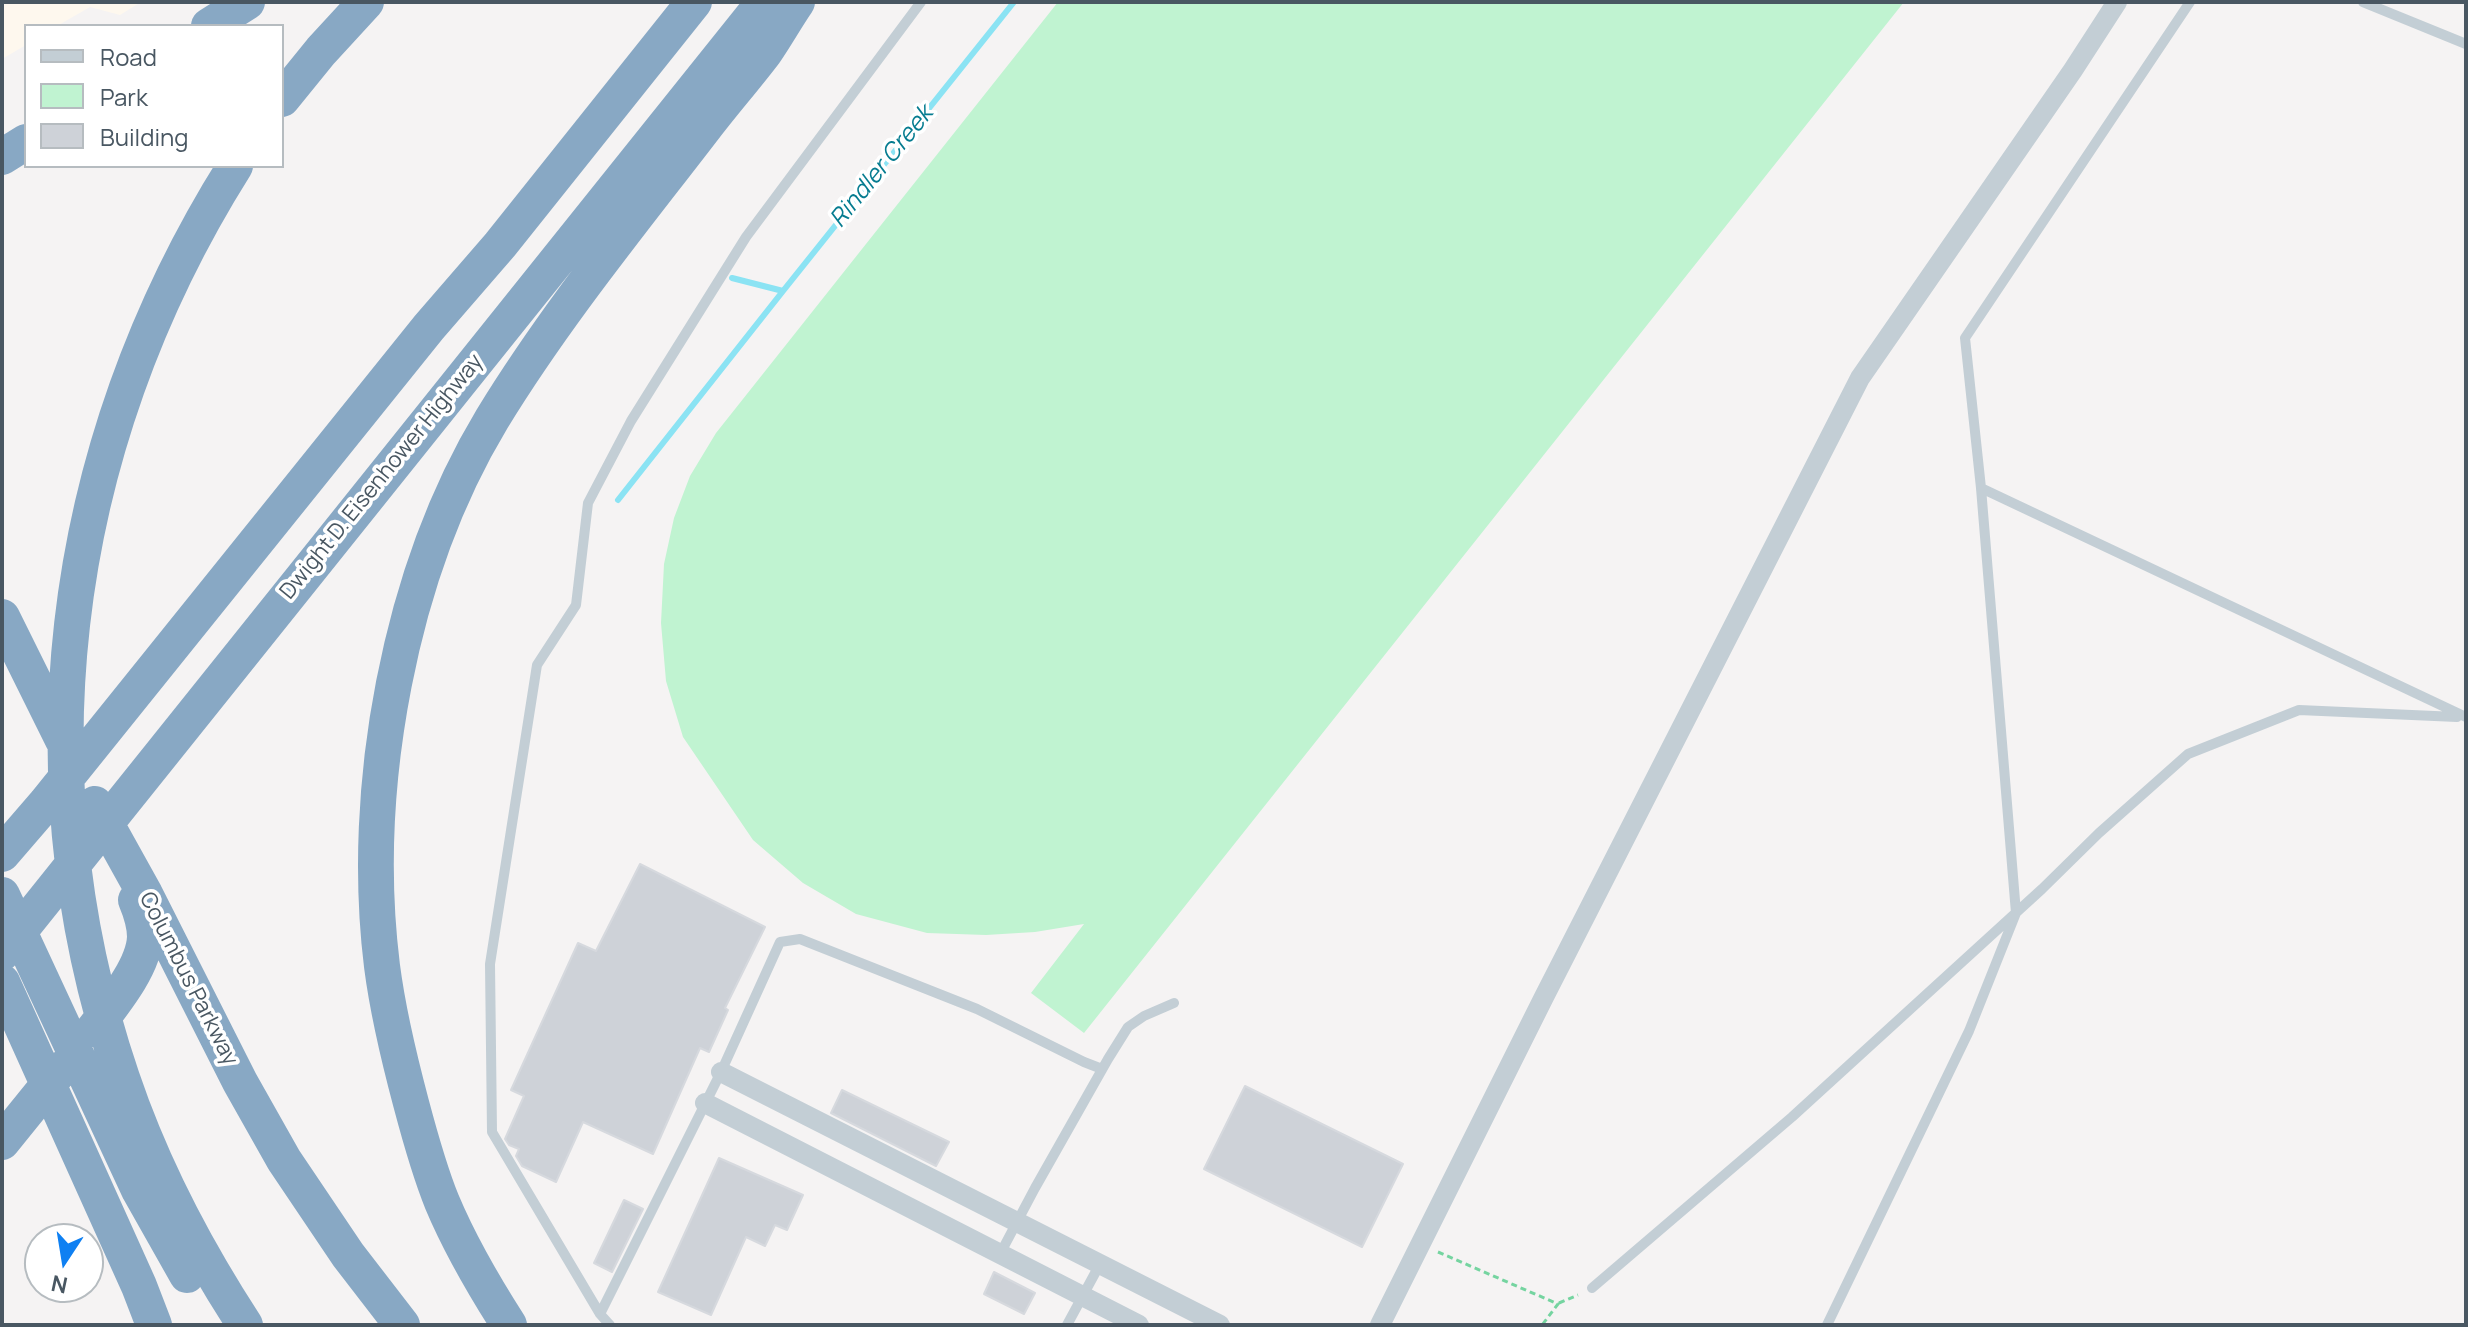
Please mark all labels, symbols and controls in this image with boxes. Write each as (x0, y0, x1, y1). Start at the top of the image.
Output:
legend (24, 24, 284, 168)
text: Road (100, 40, 157, 73)
text: Park (100, 80, 148, 113)
water label: Rindler Creek (824, 101, 940, 233)
text: Building (100, 120, 188, 153)
street label: Dwight D. Eisenhower Highway (275, 349, 489, 605)
street label: Columbus Parkway (133, 888, 243, 1070)
north arrow (24, 1223, 104, 1303)
text: N (49, 1268, 70, 1301)

